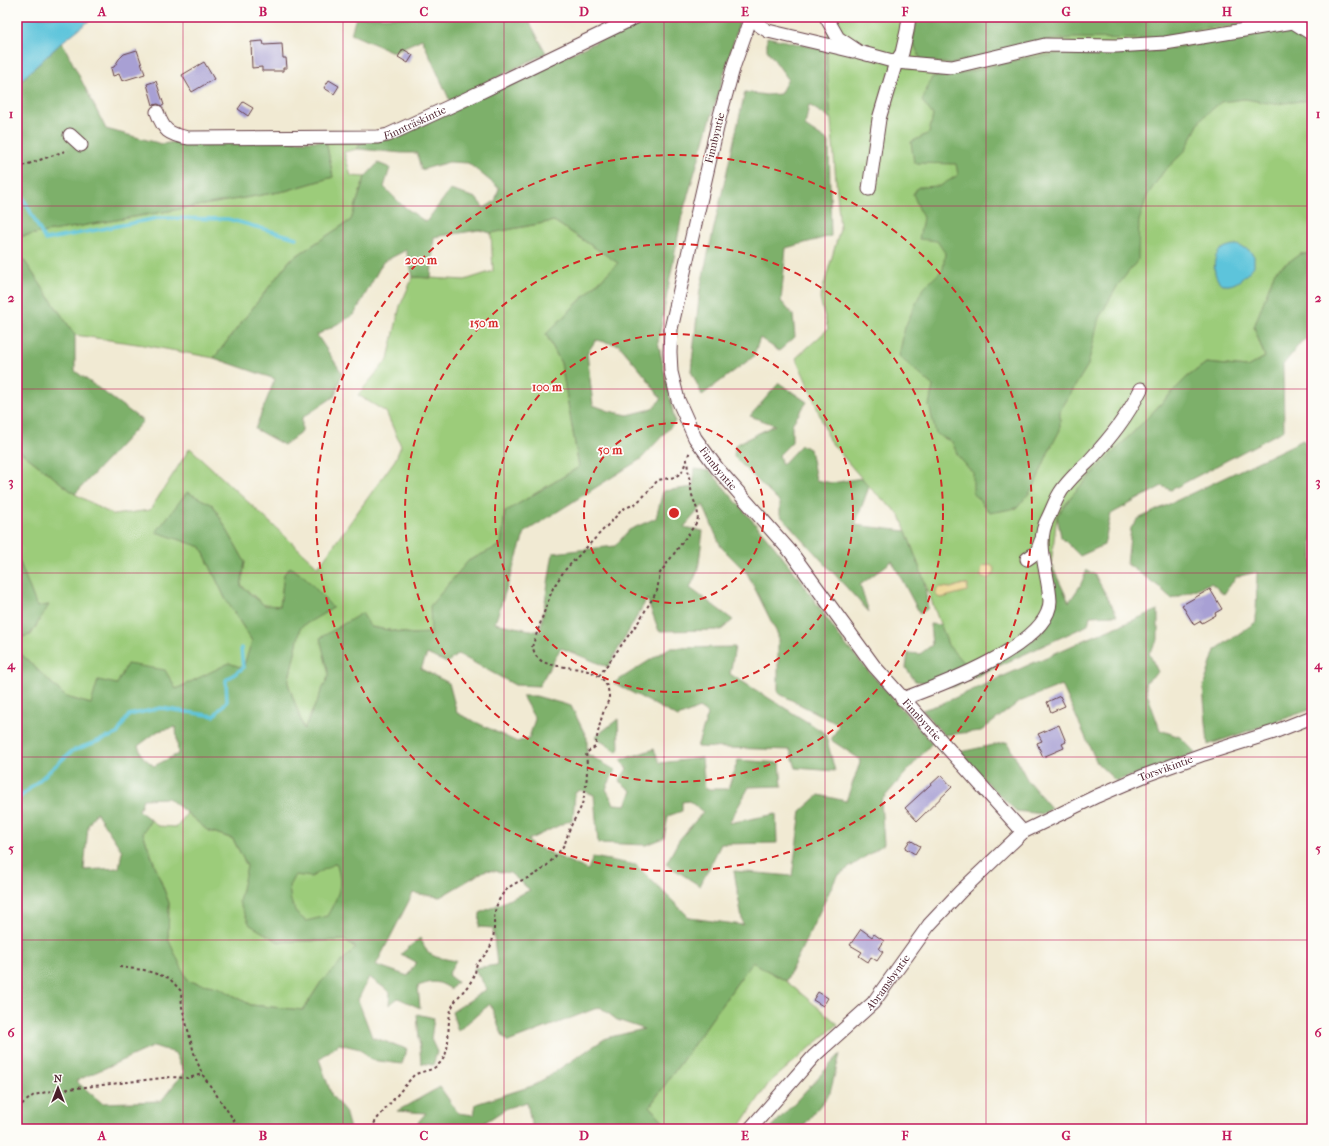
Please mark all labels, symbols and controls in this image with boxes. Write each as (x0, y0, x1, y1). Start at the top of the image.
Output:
text: A (97, 4, 107, 19)
text: B (259, 4, 268, 19)
text: C (420, 4, 429, 19)
text: D (579, 4, 589, 19)
text: E (741, 4, 749, 19)
text: F (901, 4, 909, 19)
text: G (1061, 4, 1071, 19)
text: H (1222, 4, 1233, 19)
street label: Finnträskintie (382, 102, 448, 142)
text: 1 (9, 106, 14, 121)
text: 1 (1316, 106, 1321, 121)
street label: Finnbyntie (702, 111, 728, 165)
text: 200 m (405, 253, 438, 267)
text: 2 (8, 290, 15, 305)
text: 2 (1315, 290, 1322, 305)
text: 150 m (470, 316, 499, 330)
text: 100 m (532, 380, 563, 394)
text: 50 m (598, 443, 623, 457)
street label: Finnbyntie (697, 444, 740, 493)
text: 3 (8, 474, 14, 490)
text: 3 (1315, 474, 1321, 490)
centre of rings (667, 506, 681, 520)
text: 4 (6, 657, 16, 673)
text: 4 (1313, 657, 1323, 673)
street label: Finnbyntie (900, 696, 945, 744)
street label: Torsvikintie (1136, 752, 1195, 784)
text: 5 (8, 841, 14, 856)
text: 5 (1315, 841, 1321, 856)
street label: Abramsbyntie (862, 951, 913, 1013)
text: 6 (7, 1025, 15, 1040)
text: 6 (1314, 1025, 1322, 1040)
north arrow (38, 1068, 78, 1108)
text: N (54, 1072, 63, 1085)
text: A (97, 1128, 107, 1143)
text: B (259, 1128, 268, 1143)
text: C (420, 1128, 429, 1143)
text: D (579, 1128, 589, 1143)
text: E (741, 1128, 749, 1143)
text: F (901, 1128, 909, 1143)
text: G (1061, 1128, 1071, 1143)
text: H (1222, 1128, 1233, 1143)

